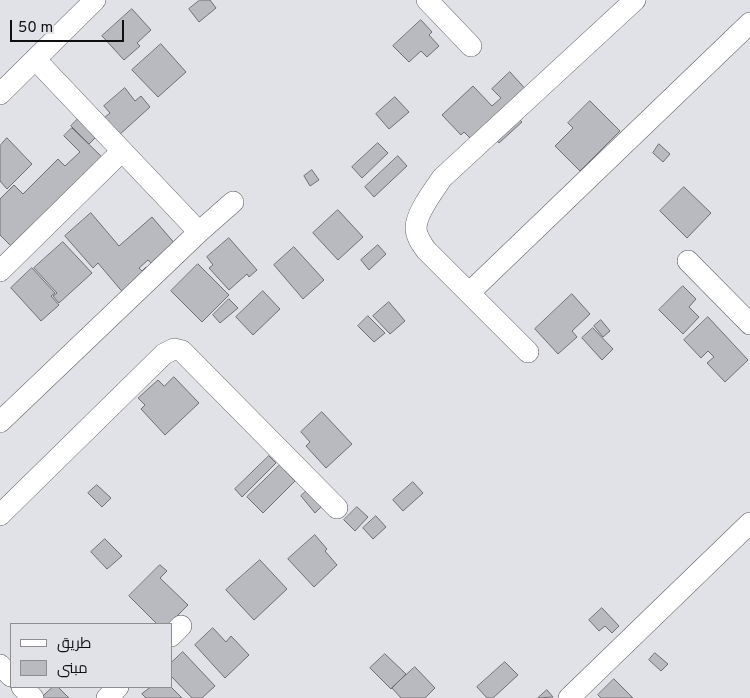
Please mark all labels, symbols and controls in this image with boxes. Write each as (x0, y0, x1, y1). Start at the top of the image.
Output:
scale bar (12, 10, 126, 42)
text: 50 m (18, 19, 53, 38)
legend (10, 623, 172, 688)
text: طريق (57, 635, 91, 654)
text: مبنى (57, 660, 88, 679)

